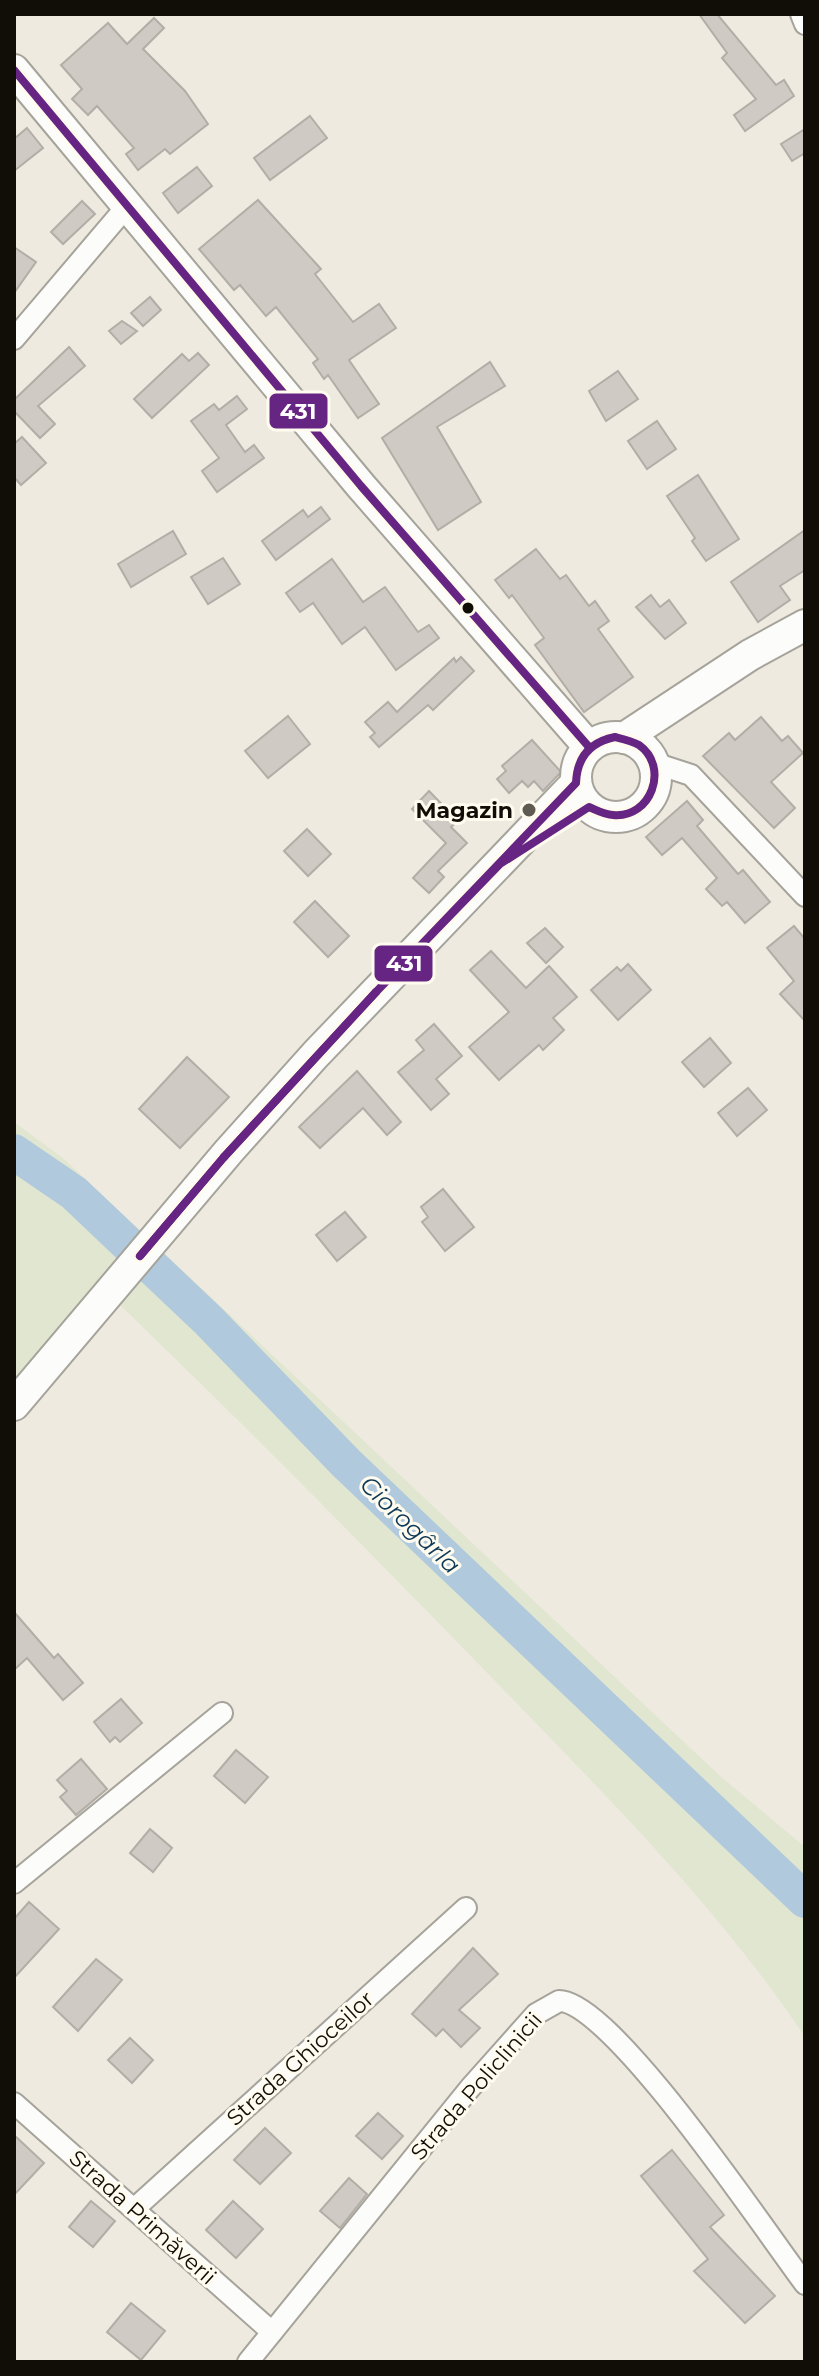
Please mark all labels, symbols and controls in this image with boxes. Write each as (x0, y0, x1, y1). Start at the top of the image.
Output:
line badge: 431 (268, 392, 329, 430)
text: 431 (280, 398, 316, 425)
unlabelled marker (460, 600, 476, 616)
place label: Magazin (416, 797, 513, 824)
marker: Magazin (520, 801, 538, 819)
line badge: 431 (373, 944, 434, 983)
text: 431 (386, 950, 422, 977)
water label: Ciorogârla (354, 1470, 466, 1580)
street label: Strada Ghioceilor (221, 1985, 379, 2131)
street label: Strada Policlinicii (405, 2007, 548, 2166)
street label: Strada Primăverii (64, 2144, 222, 2290)

